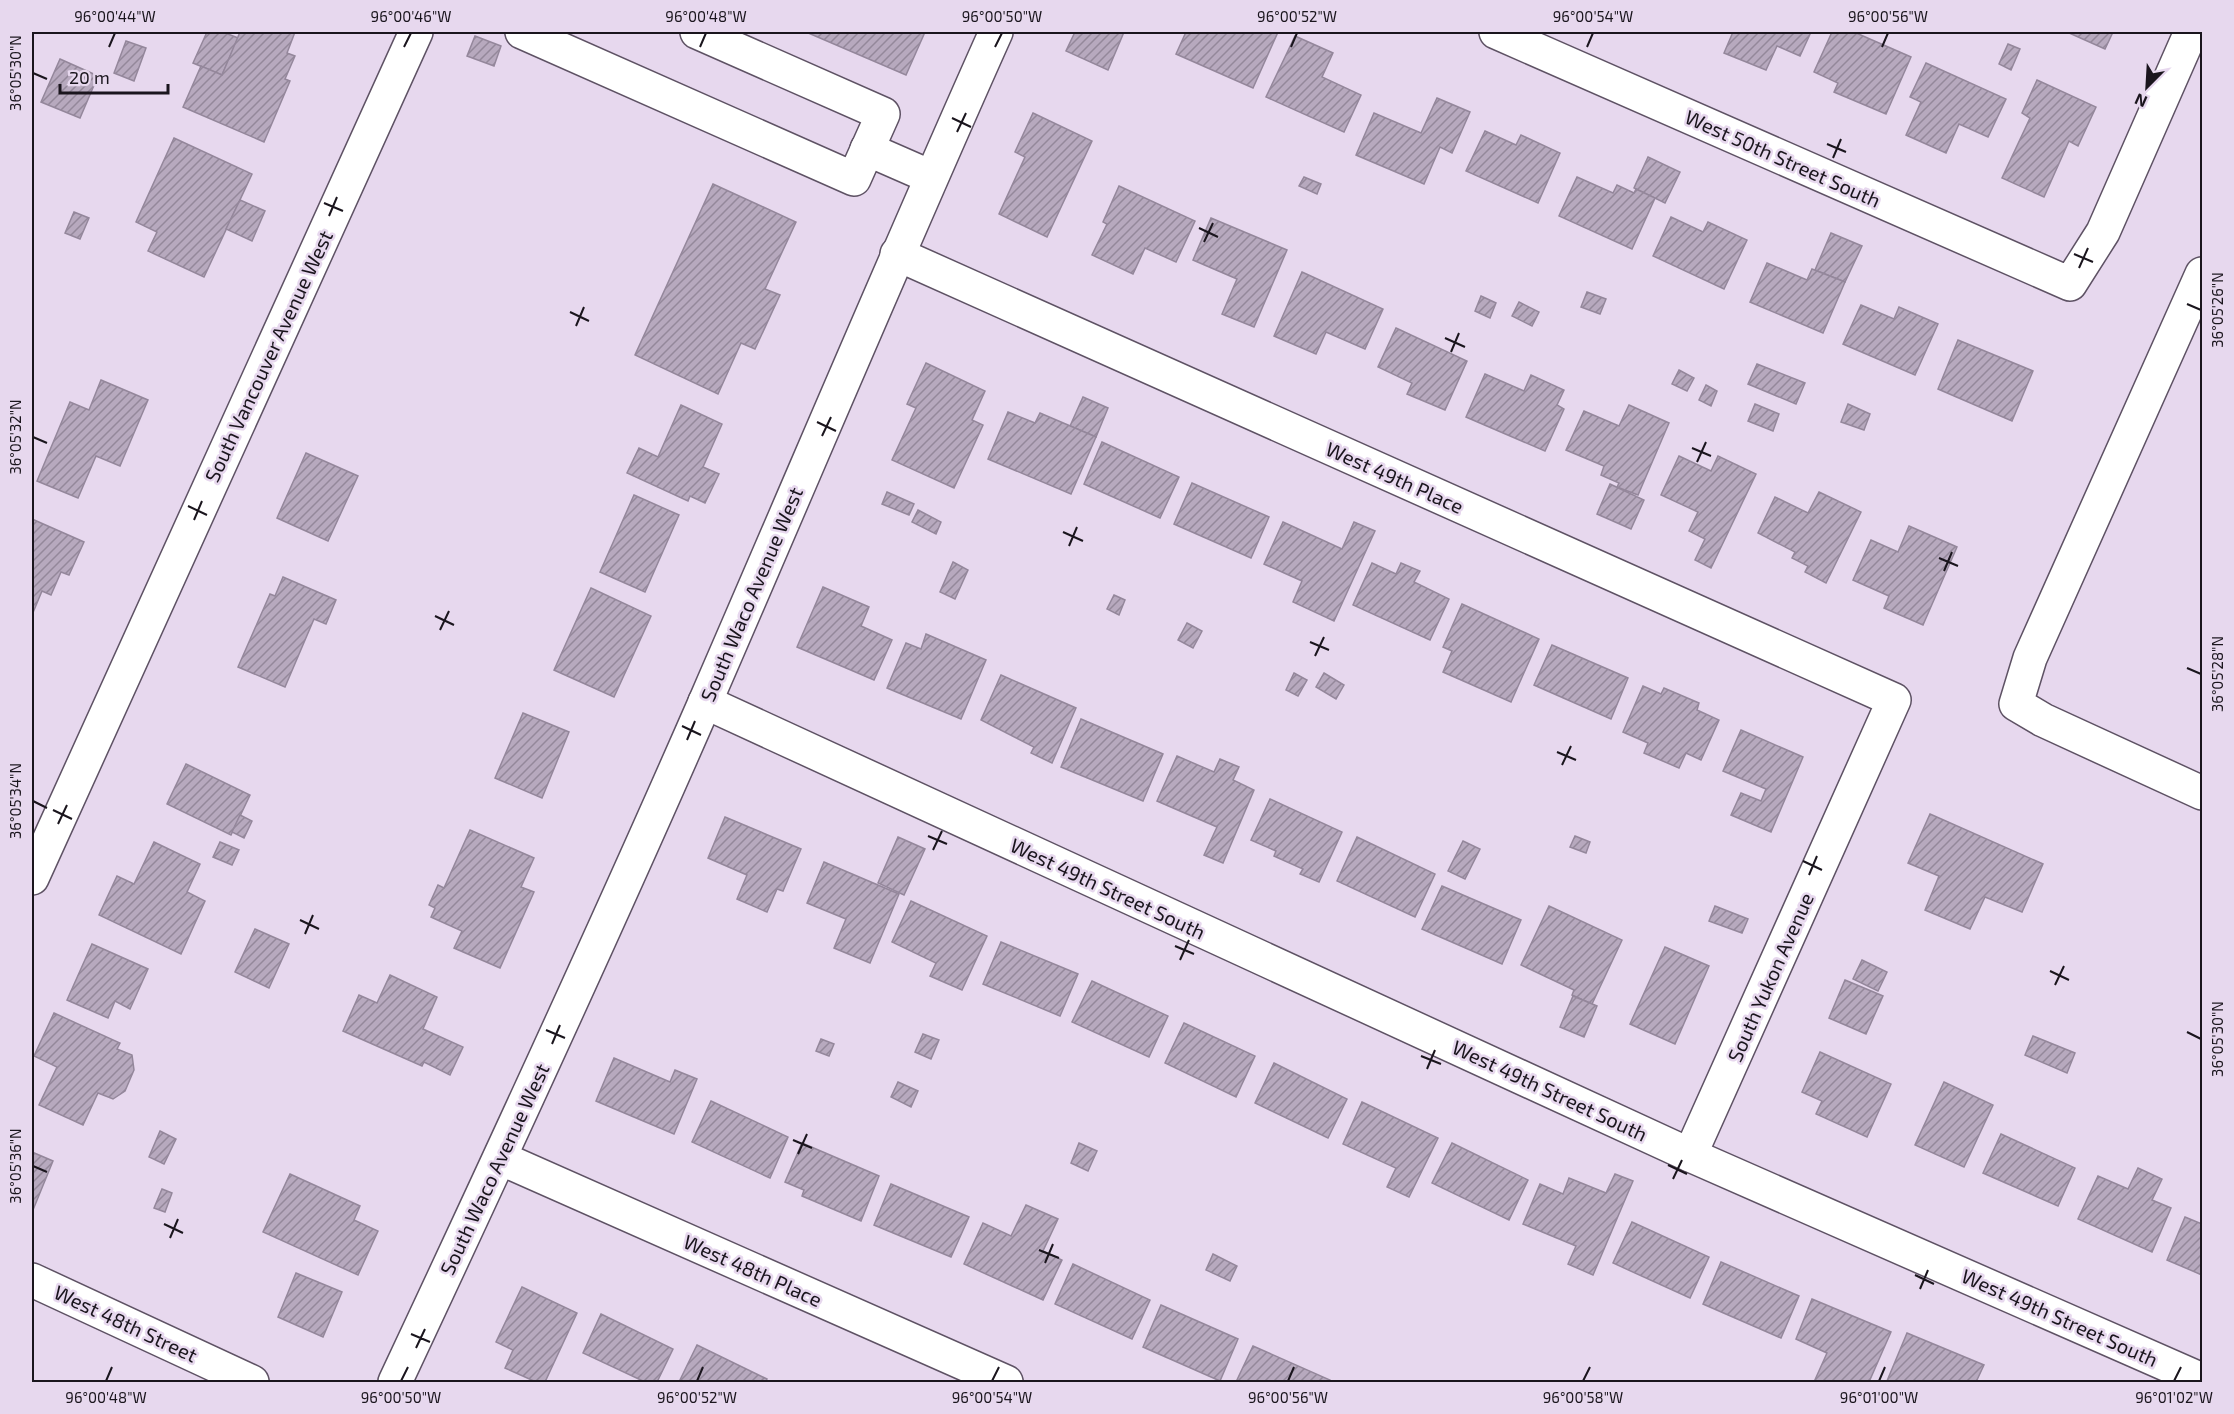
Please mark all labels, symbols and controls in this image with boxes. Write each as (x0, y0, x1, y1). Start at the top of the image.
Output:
text: 96°00'44"W (74, 7, 156, 25)
text: 96°00'46"W (371, 7, 451, 25)
text: 96°00'48"W (665, 7, 747, 25)
text: 96°00'50"W (962, 7, 1042, 25)
text: 96°00'52"W (1257, 7, 1337, 25)
text: 96°00'54"W (1553, 7, 1633, 25)
text: 96°00'56"W (1848, 7, 1928, 25)
text: 36°05'30"N (6, 35, 24, 111)
scale bar (60, 57, 168, 95)
north arrow (2117, 57, 2177, 117)
text: 20 m (69, 66, 110, 88)
text: N (2132, 90, 2150, 112)
street label: West 50th Street South (1682, 104, 1884, 212)
street label: South Vancouver Avenue West (199, 226, 337, 486)
text: 36°05'26"N (2208, 272, 2226, 348)
text: 36°05'32"N (6, 399, 24, 475)
street label: West 49th Place (1322, 436, 1468, 518)
street label: South Waco Avenue West (695, 483, 807, 705)
text: 36°05'28"N (2208, 636, 2226, 712)
text: 36°05'34"N (6, 763, 24, 839)
street label: West 49th Street South (1007, 832, 1209, 944)
street label: South Yukon Avenue (1722, 889, 1818, 1065)
text: 36°05'30"N (2208, 1001, 2226, 1077)
street label: West 49th Street South (1449, 1034, 1651, 1146)
street label: South Waco Avenue West (434, 1059, 554, 1278)
text: 36°05'36"N (6, 1128, 24, 1204)
street label: West 48th Place (680, 1229, 826, 1311)
street label: West 49th Street South (1958, 1263, 2162, 1371)
street label: West 48th Street (51, 1279, 202, 1367)
text: 96°00'48"W (65, 1388, 147, 1406)
text: 96°00'50"W (361, 1388, 441, 1406)
text: 96°00'52"W (657, 1388, 737, 1406)
text: 96°00'54"W (952, 1388, 1032, 1406)
text: 96°00'56"W (1248, 1388, 1328, 1406)
text: 96°00'58"W (1543, 1388, 1623, 1406)
text: 96°01'00"W (1840, 1388, 1918, 1406)
text: 96°01'02"W (2135, 1388, 2213, 1406)

